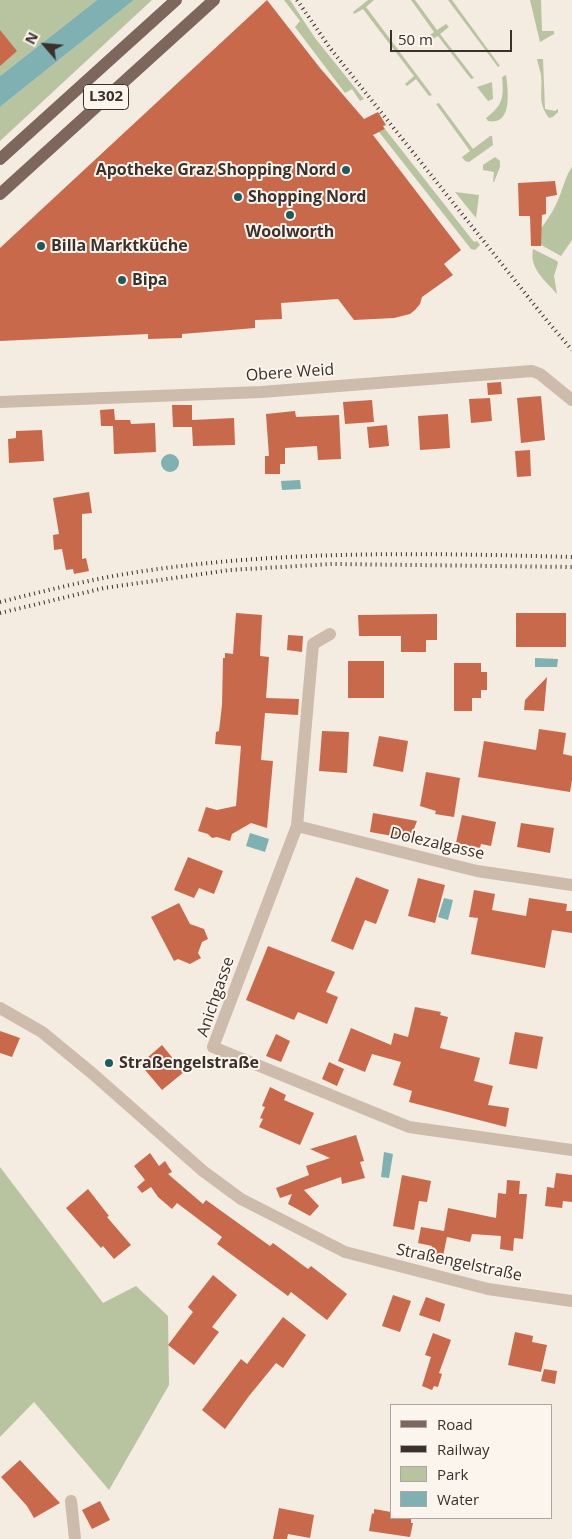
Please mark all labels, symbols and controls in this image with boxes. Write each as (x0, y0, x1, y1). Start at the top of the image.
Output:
north arrow (20, 20, 70, 70)
scale bar (392, 20, 514, 52)
text: N (20, 29, 42, 47)
text: 50 m (398, 29, 433, 49)
road number: L302 (84, 84, 128, 110)
place label: Apotheke Graz Shopping Nord (96, 160, 336, 180)
marker: Apotheke Graz Shopping Nord (340, 164, 352, 176)
place label: Shopping Nord (248, 187, 366, 207)
marker: Shopping Nord (232, 191, 244, 203)
marker: Woolworth (284, 209, 296, 221)
place label: Woolworth (246, 222, 334, 242)
place label: Billa Marktküche (51, 236, 188, 256)
marker: Billa Marktküche (35, 240, 47, 252)
place label: Bipa (132, 270, 167, 290)
marker: Bipa (116, 274, 128, 286)
street label: Obere Weid (245, 360, 335, 386)
street label: Dolezalgasse (388, 824, 486, 864)
street label: Anichgasse (193, 955, 239, 1039)
place label: Straßengelstraße (119, 1053, 259, 1073)
marker: Straßengelstraße (103, 1057, 115, 1069)
street label: Straßengelstraße (394, 1240, 524, 1286)
legend (390, 1404, 552, 1519)
text: Road (437, 1414, 473, 1434)
text: Railway (437, 1439, 490, 1459)
text: Park (437, 1464, 468, 1484)
text: Water (437, 1489, 479, 1509)

